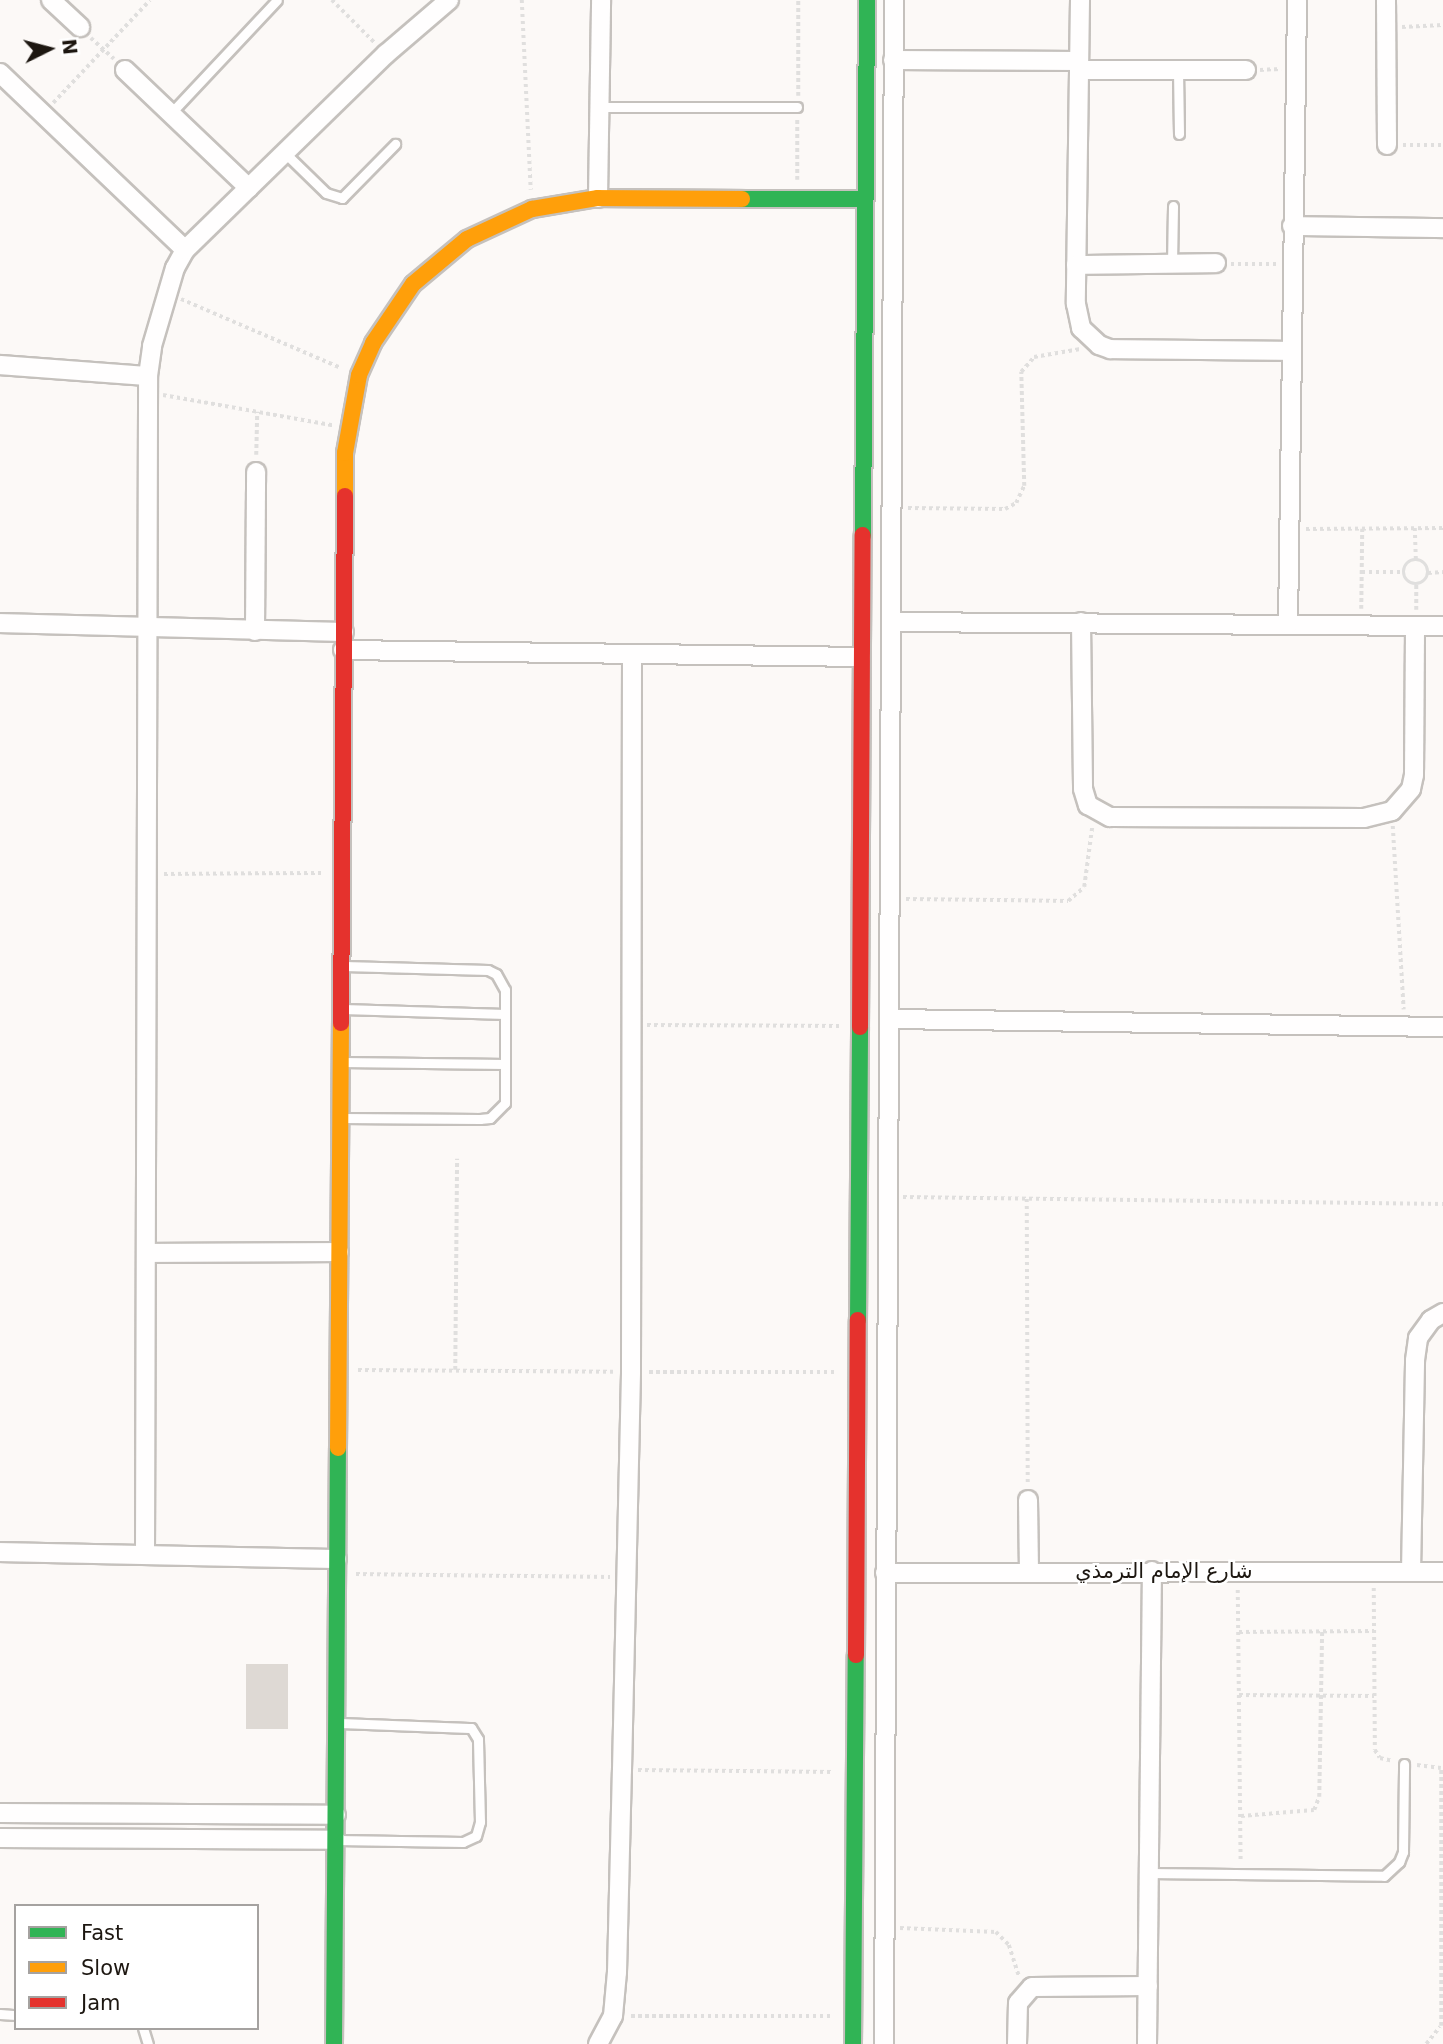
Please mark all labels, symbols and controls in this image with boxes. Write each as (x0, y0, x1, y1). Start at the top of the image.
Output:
north arrow (14, 14, 84, 84)
text: N (58, 38, 82, 56)
street label: شارع الإمام الترمذي (1075, 1558, 1253, 1584)
legend (14, 1904, 259, 2030)
text: Fast (81, 1921, 123, 1945)
text: Slow (81, 1956, 130, 1980)
text: Jam (81, 1991, 121, 2015)

